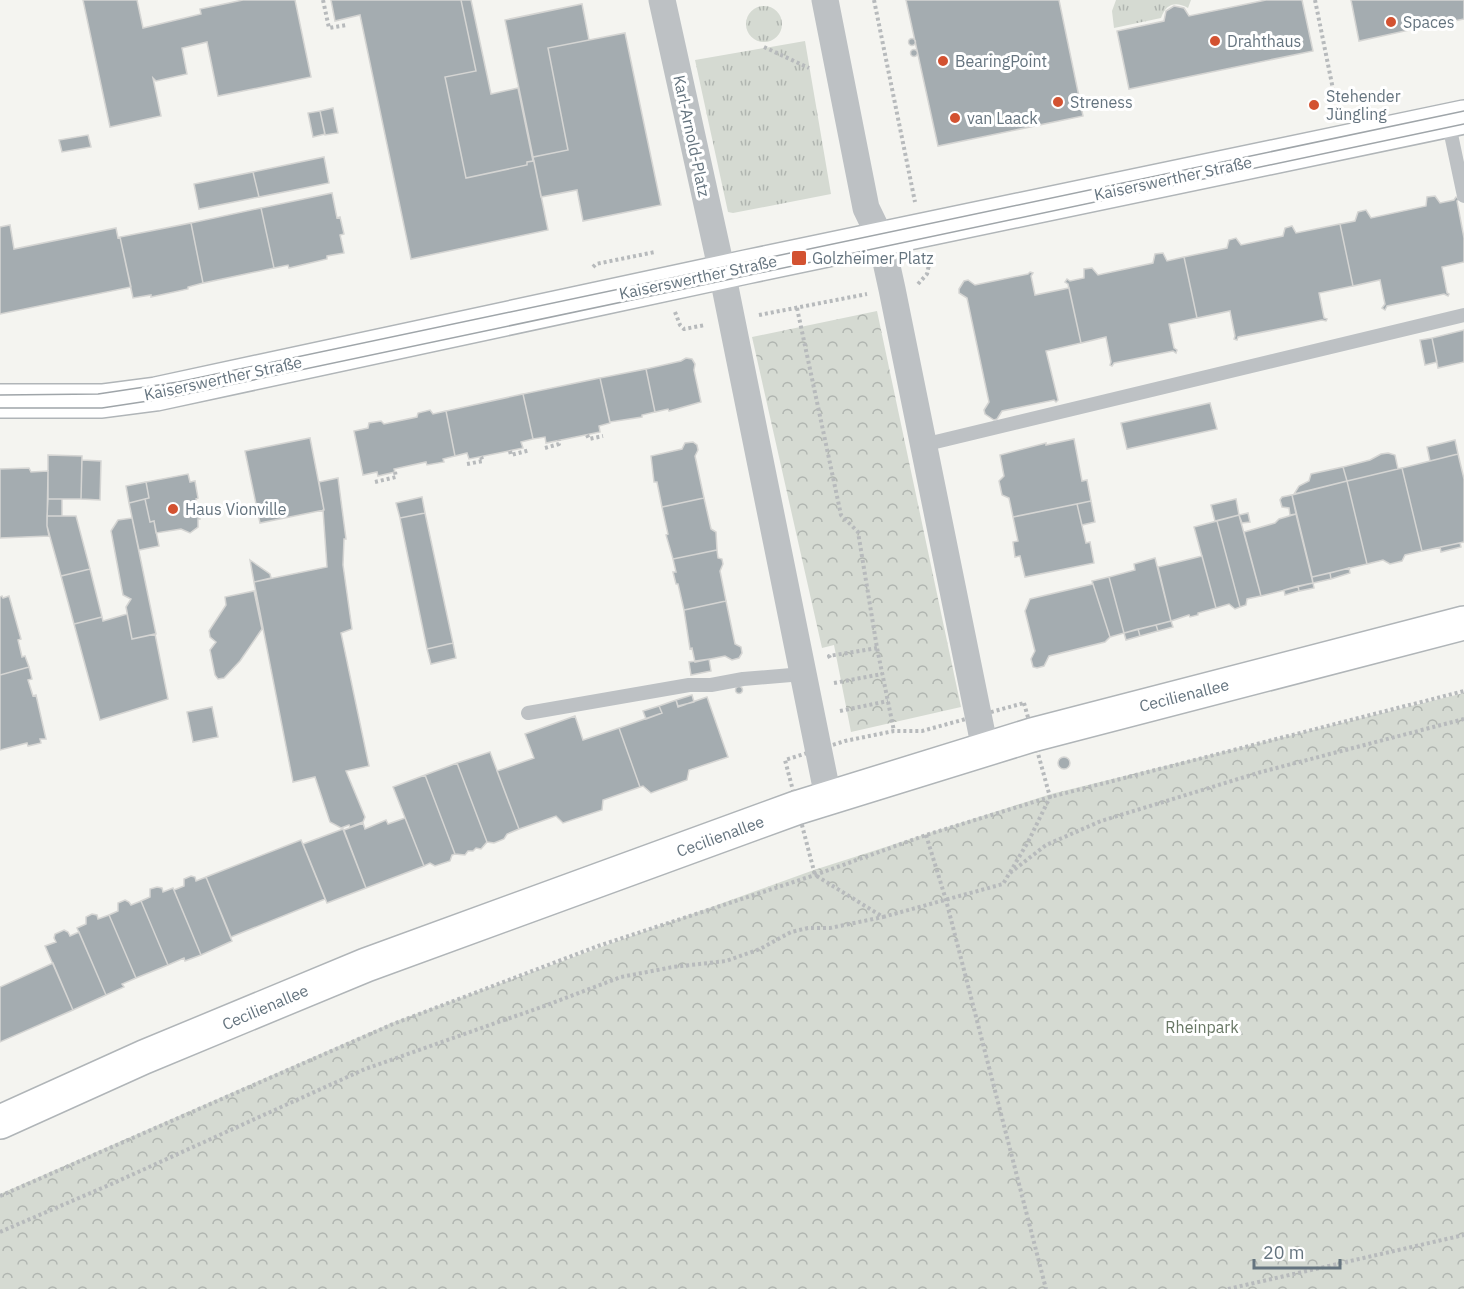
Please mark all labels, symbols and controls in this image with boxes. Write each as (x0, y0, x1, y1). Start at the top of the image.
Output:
place label: Spaces (1403, 12, 1455, 32)
marker: Spaces (1384, 15, 1398, 29)
place label: Drahthaus (1227, 31, 1301, 51)
marker: Drahthaus (1208, 34, 1222, 48)
place label: BearingPoint (955, 51, 1047, 71)
marker: BearingPoint (936, 54, 950, 68)
street label: Karl-Arnold-Platz (669, 73, 715, 199)
place label: Stehender Jüngling (1326, 86, 1401, 124)
place label: Streness (1070, 92, 1133, 112)
marker: Streness (1051, 95, 1065, 109)
marker: Stehender Jüngling (1307, 98, 1321, 112)
place label: van Laack (967, 108, 1038, 128)
marker: van Laack (948, 111, 962, 125)
street label: Kaiserswerther Straße (1092, 151, 1254, 205)
place label: Golzheimer Platz (812, 248, 934, 268)
marker: Golzheimer Platz (790, 249, 808, 267)
street label: Kaiserswerther Straße (617, 250, 779, 304)
street label: Kaiserswerther Straße (142, 351, 304, 405)
place label: Haus Vionville (185, 499, 287, 519)
marker: Haus Vionville (166, 502, 180, 516)
street label: Cecilienallee (1137, 674, 1231, 716)
street label: Cecilienallee (673, 811, 767, 861)
street label: Cecilienallee (219, 980, 311, 1034)
park label: Rheinpark (1165, 1017, 1239, 1037)
scale bar (1254, 1232, 1340, 1270)
text: 20 m (1263, 1241, 1305, 1264)

